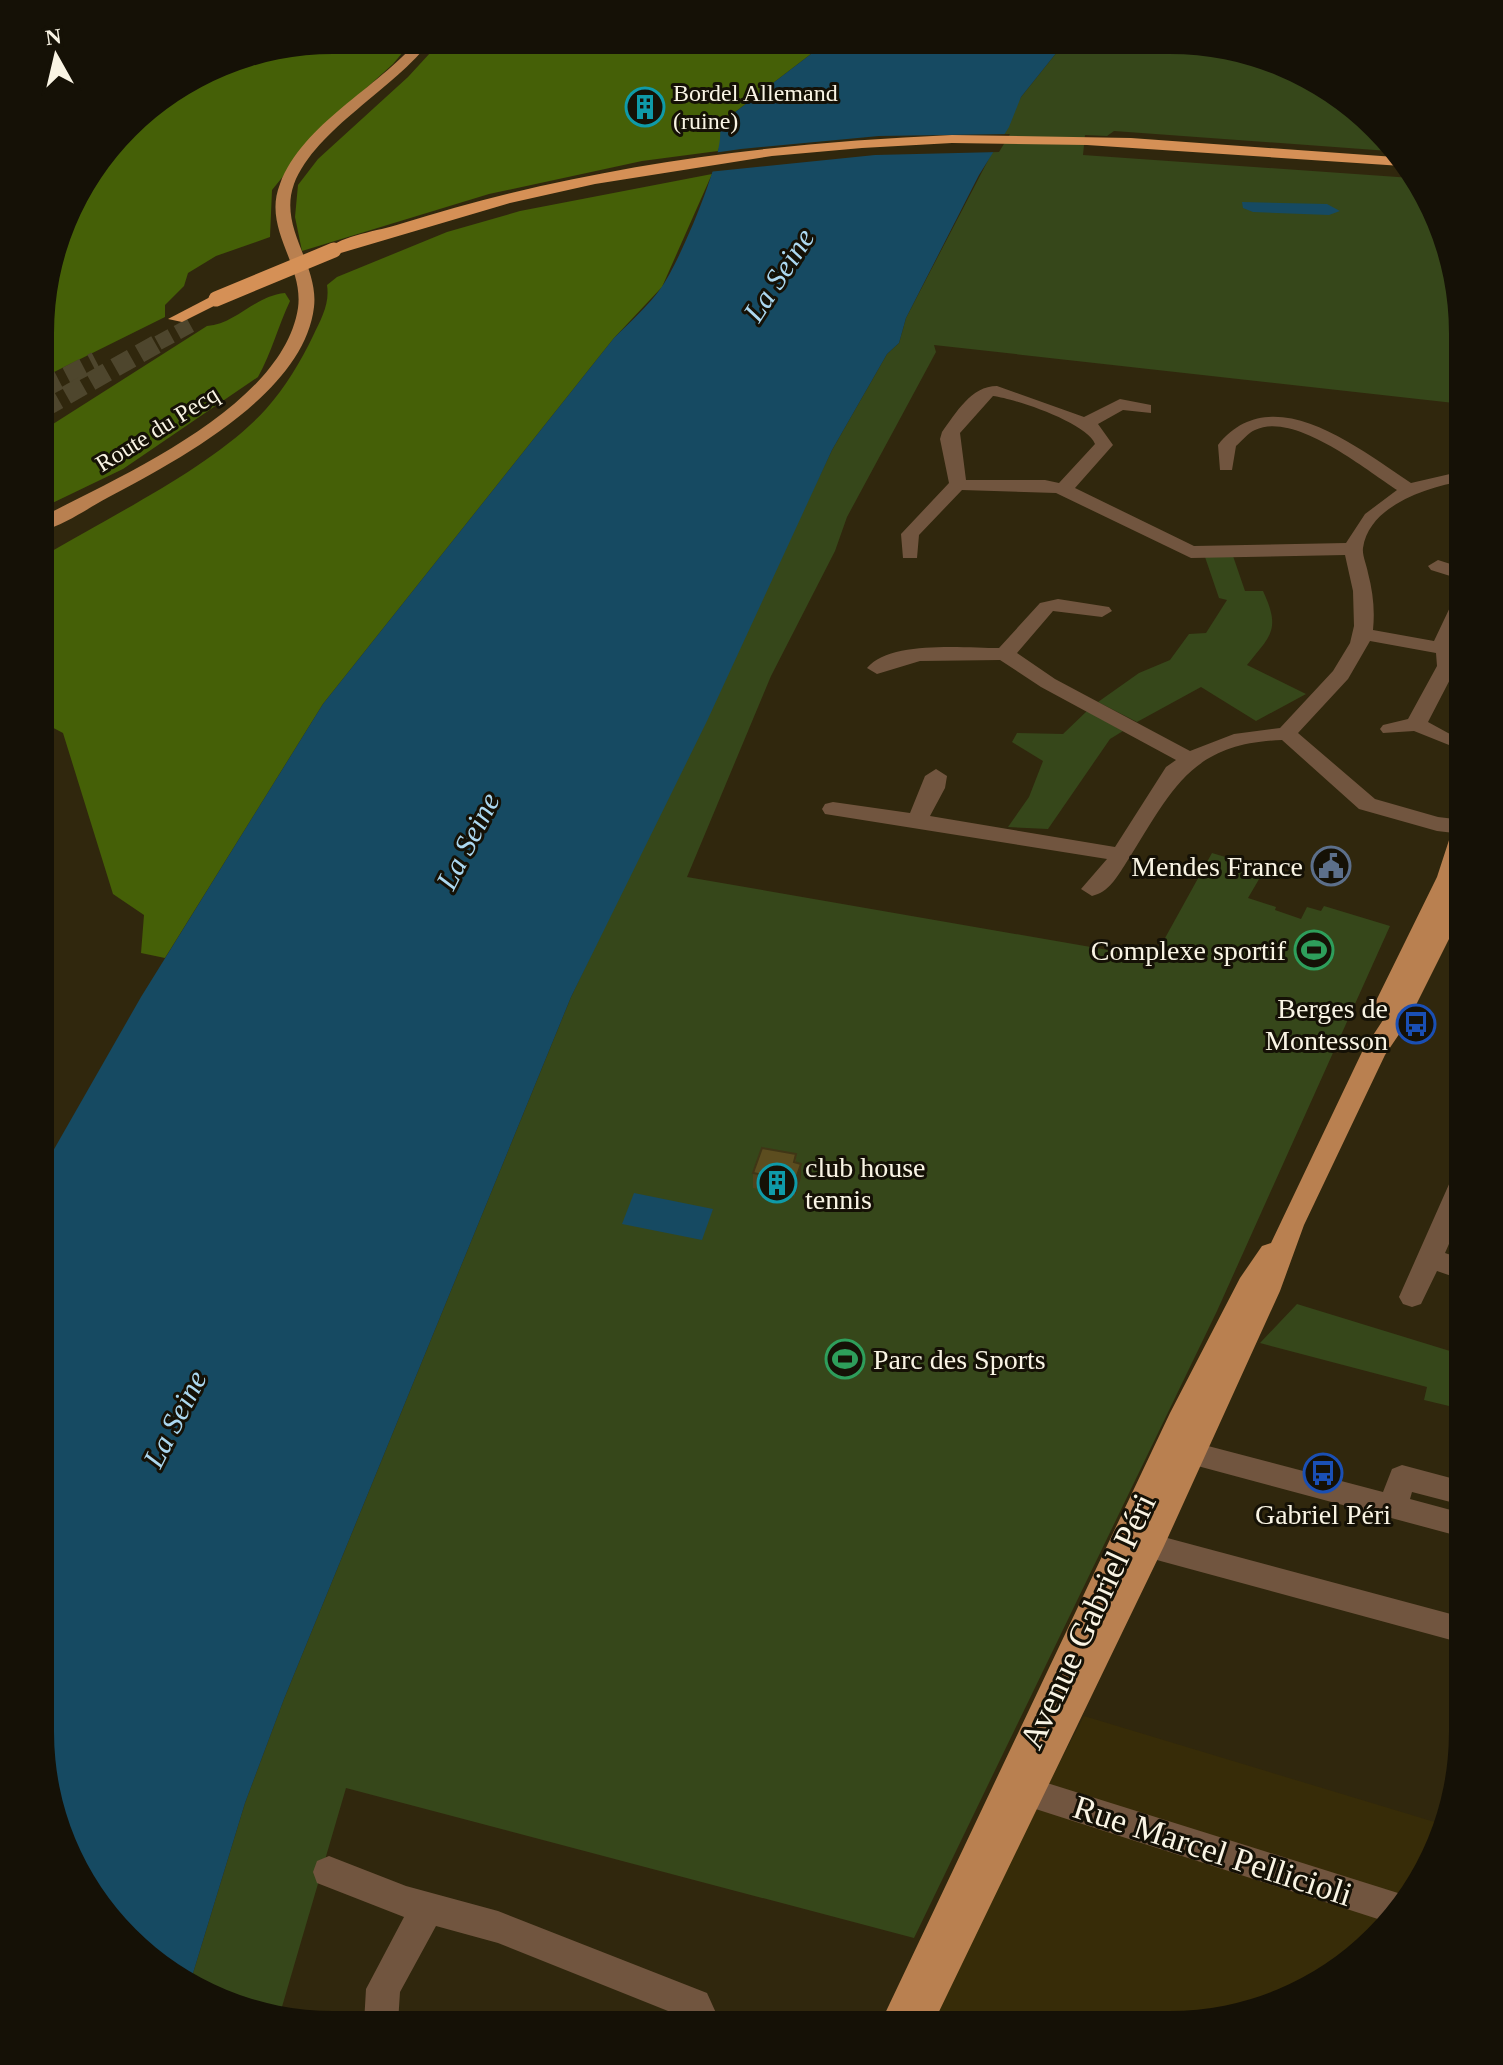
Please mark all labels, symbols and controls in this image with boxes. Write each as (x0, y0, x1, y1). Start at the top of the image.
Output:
north arrow (16, 16, 96, 96)
text: N (44, 23, 63, 50)
place label: Bordel Allemand (ruine) (673, 80, 838, 134)
building icon: Bordel Allemand (ruine) (624, 86, 666, 128)
water label: La Seine (736, 222, 821, 328)
street label: Route du Pecq (91, 381, 223, 477)
water label: La Seine (429, 787, 506, 896)
public building icon: Mendes France (1310, 845, 1352, 887)
place label: Mendes France (1131, 851, 1303, 882)
sports icon: Complexe sportif (1293, 929, 1335, 971)
place label: Complexe sportif (1091, 935, 1287, 966)
place label: Berges de Montesson (1265, 993, 1388, 1056)
bus stop icon: Berges de Montesson (1395, 1003, 1437, 1045)
place label: club house tennis (805, 1152, 926, 1215)
building icon: club house tennis (756, 1162, 798, 1204)
sports icon: Parc des Sports (824, 1338, 866, 1380)
place label: Parc des Sports (873, 1344, 1046, 1375)
water label: La Seine (136, 1365, 213, 1474)
bus stop icon: Gabriel Péri (1302, 1452, 1344, 1494)
street label: Avenue Gabriel Péri (1012, 1488, 1163, 1755)
place label: Gabriel Péri (1255, 1499, 1391, 1530)
street label: Rue Marcel Pellicioli (1069, 1788, 1357, 1913)

